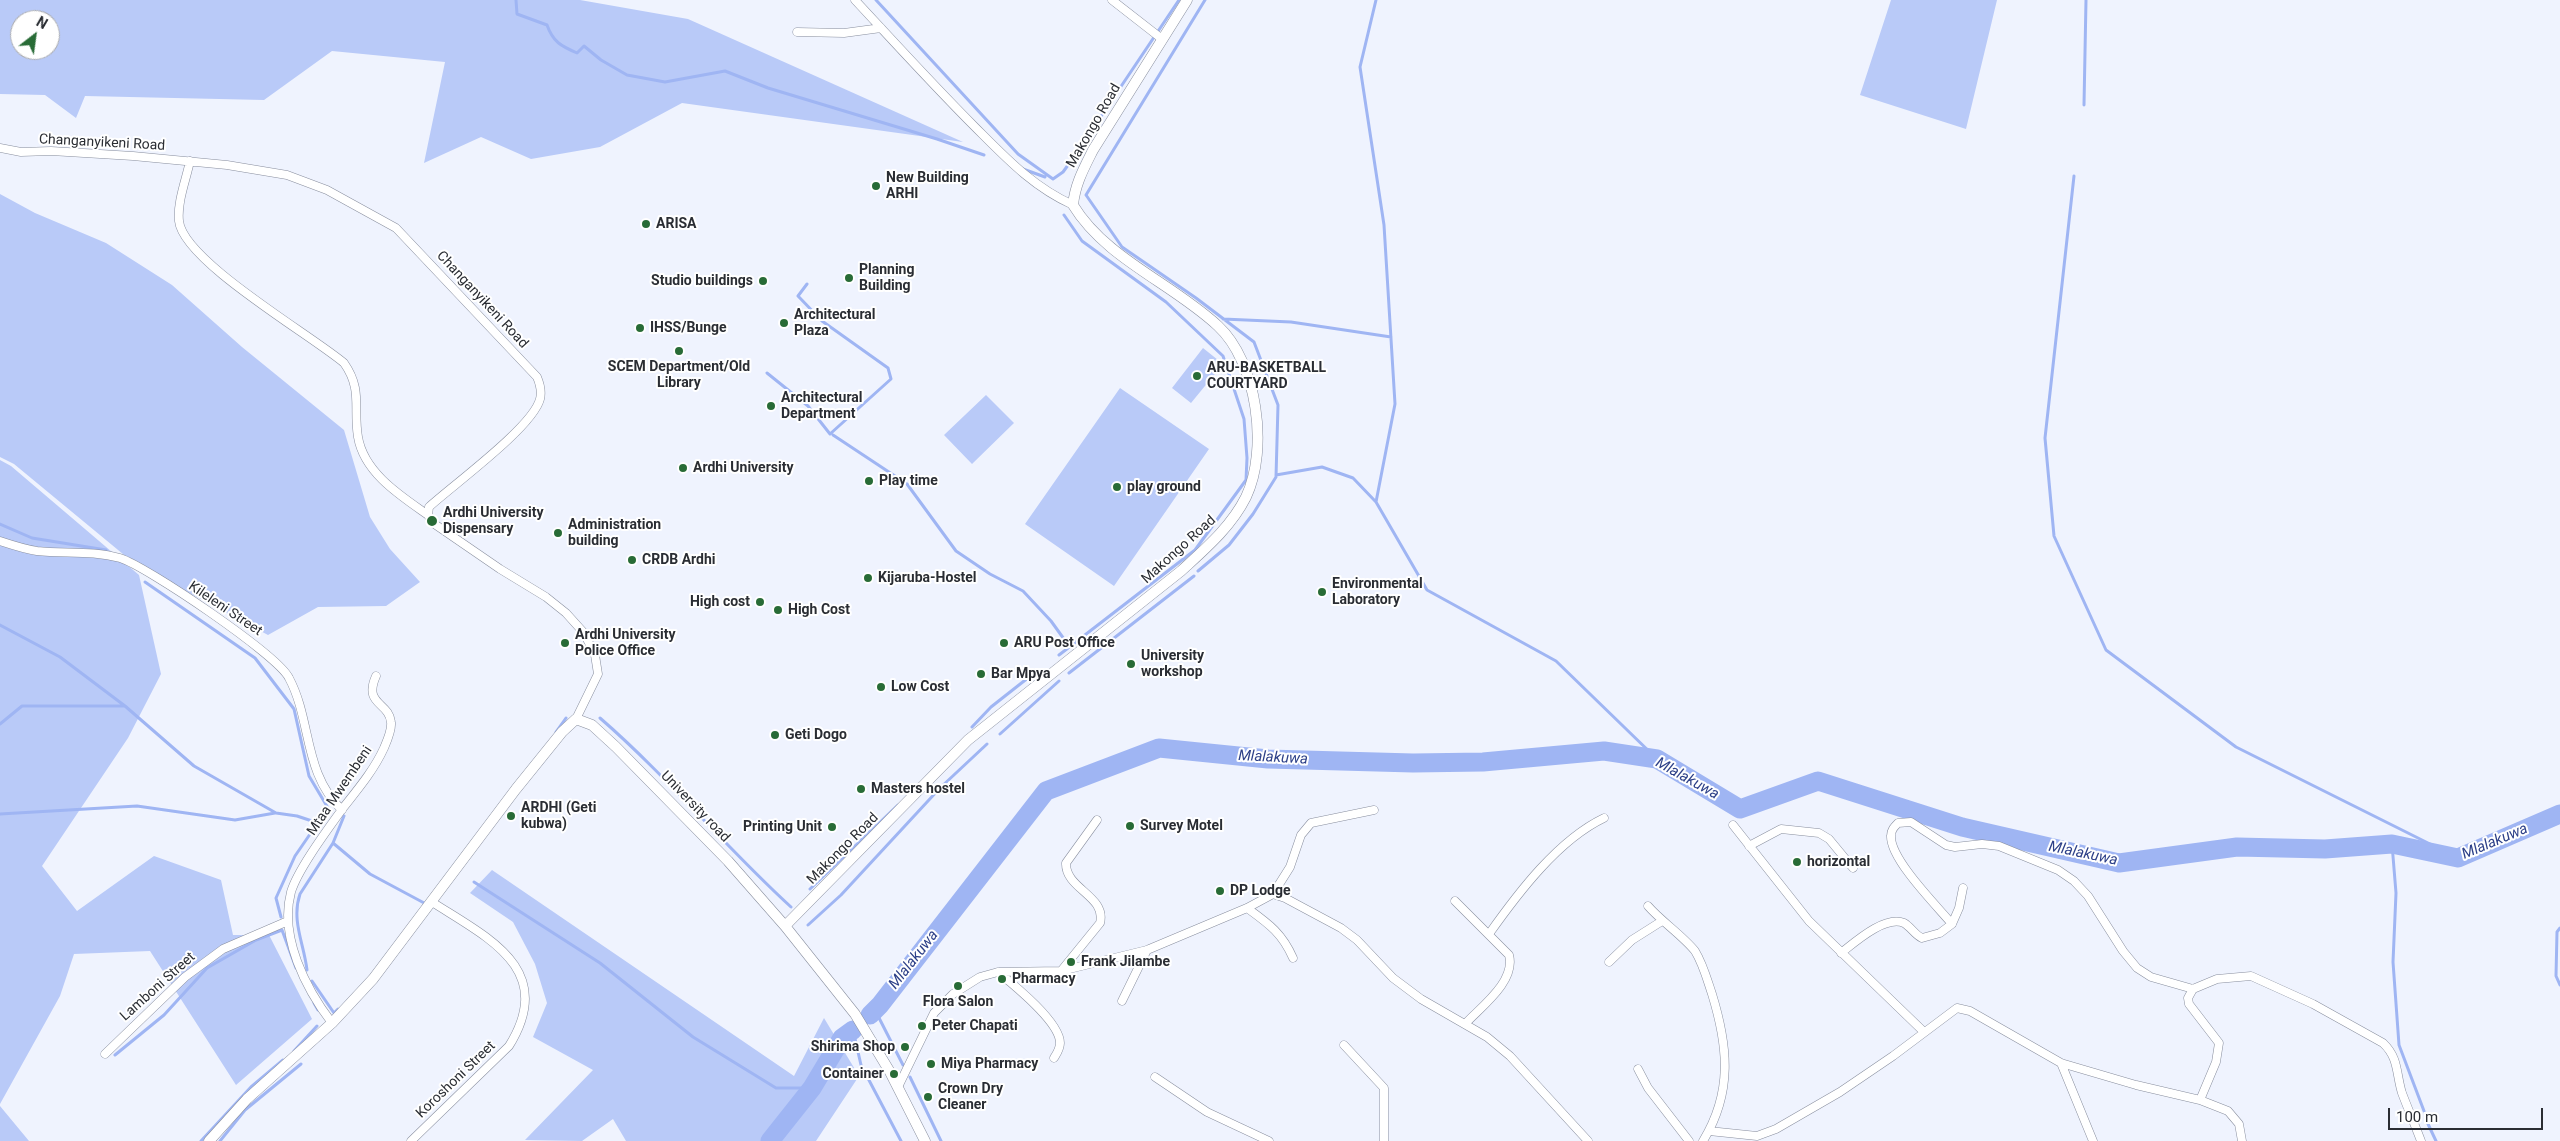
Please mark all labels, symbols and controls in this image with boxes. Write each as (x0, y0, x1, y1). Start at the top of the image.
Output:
north arrow (10, 10, 60, 60)
text: N (34, 13, 50, 32)
street label: Makongo Road (1063, 81, 1125, 171)
street label: Changanyikeni Road (38, 131, 166, 155)
place label: New Building ARHI (886, 170, 969, 202)
marker: New Building ARHI (870, 180, 882, 192)
place label: ARISA (656, 216, 696, 232)
marker: ARISA (640, 218, 652, 230)
street label: Changanyikeni Road (433, 248, 531, 352)
place label: Planning Building (859, 262, 914, 294)
marker: Planning Building (843, 272, 855, 284)
place label: Studio buildings (651, 273, 753, 289)
marker: Studio buildings (757, 275, 769, 287)
place label: Architectural Plaza (794, 307, 876, 340)
marker: Architectural Plaza (778, 317, 790, 329)
place label: IHSS/Bunge (650, 320, 727, 336)
marker: IHSS/Bunge (634, 322, 646, 334)
marker: SCEM Department/Old Library (673, 345, 685, 357)
place label: SCEM Department/Old Library (608, 359, 750, 392)
place label: ARU-BASKETBALL COURTYARD (1207, 360, 1326, 392)
marker: ARU-BASKETBALL COURTYARD (1191, 370, 1203, 382)
place label: Architectural Department (781, 390, 863, 422)
marker: Architectural Department (765, 400, 777, 412)
place label: Ardhi University (693, 460, 793, 476)
marker: Ardhi University (677, 462, 689, 474)
place label: Play time (879, 473, 938, 489)
marker: Play time (863, 475, 875, 487)
place label: play ground (1127, 479, 1201, 495)
marker: play ground (1111, 481, 1123, 493)
place label: Ardhi University Dispensary (443, 505, 543, 538)
street label: Makongo Road (1138, 512, 1220, 588)
marker: Ardhi University Dispensary (425, 514, 439, 528)
place label: Administration building (568, 517, 661, 550)
marker: Administration building (552, 527, 564, 539)
place label: CRDB Ardhi (642, 552, 715, 568)
marker: CRDB Ardhi (626, 554, 638, 566)
place label: Kijaruba-Hostel (878, 570, 977, 586)
marker: Kijaruba-Hostel (862, 572, 874, 584)
place label: Environmental Laboratory (1332, 576, 1423, 608)
street label: Kileleni Street (185, 578, 265, 640)
marker: Environmental Laboratory (1316, 586, 1328, 598)
place label: High cost (690, 594, 750, 610)
marker: High cost (754, 596, 766, 608)
place label: High Cost (788, 602, 850, 618)
marker: High Cost (772, 604, 784, 616)
place label: Ardhi University Police Office (575, 627, 675, 660)
place label: ARU Post Office (1014, 635, 1115, 651)
marker: Ardhi University Police Office (559, 637, 571, 649)
marker: ARU Post Office (998, 637, 1010, 649)
place label: University workshop (1141, 648, 1204, 680)
marker: University workshop (1125, 658, 1137, 670)
place label: Bar Mpya (991, 666, 1051, 682)
marker: Bar Mpya (975, 668, 987, 680)
place label: Low Cost (891, 679, 949, 695)
marker: Low Cost (875, 681, 887, 693)
place label: Geti Dogo (785, 727, 847, 743)
marker: Geti Dogo (769, 729, 781, 741)
street label: Mtaa Mwembeni (304, 743, 376, 839)
water label: Mlalakuwa (1238, 747, 1308, 769)
water label: Mlalakuwa (1652, 754, 1722, 804)
street label: University road (657, 768, 733, 846)
place label: Masters hostel (871, 781, 965, 797)
marker: Masters hostel (855, 783, 867, 795)
place label: ARDHI (Geti kubwa) (521, 800, 596, 832)
marker: ARDHI (Geti kubwa) (505, 810, 517, 822)
street label: Makongo Road (804, 810, 882, 888)
place label: Survey Motel (1140, 818, 1223, 834)
place label: Printing Unit (743, 819, 822, 835)
marker: Survey Motel (1124, 820, 1136, 832)
water label: Mlalakuwa (2459, 820, 2531, 864)
marker: Printing Unit (826, 821, 838, 833)
water label: Mlalakuwa (2047, 838, 2119, 870)
place label: horizontal (1807, 854, 1870, 870)
marker: horizontal (1791, 856, 1803, 868)
place label: DP Lodge (1230, 883, 1291, 899)
marker: DP Lodge (1214, 885, 1226, 897)
water label: Mlalakuwa (885, 927, 943, 993)
street label: Lamboni Street (117, 949, 199, 1025)
place label: Frank Jilambe (1081, 954, 1170, 970)
marker: Frank Jilambe (1065, 956, 1077, 968)
place label: Pharmacy (1012, 971, 1075, 987)
marker: Pharmacy (996, 973, 1008, 985)
marker: Flora Salon (952, 980, 964, 992)
place label: Flora Salon (923, 994, 993, 1010)
place label: Peter Chapati (932, 1018, 1018, 1034)
marker: Peter Chapati (916, 1020, 928, 1032)
street label: Koroshoni Street (413, 1038, 499, 1122)
place label: Shirima Shop (811, 1039, 895, 1055)
marker: Shirima Shop (899, 1041, 911, 1053)
place label: Miya Pharmacy (941, 1056, 1038, 1072)
marker: Miya Pharmacy (925, 1058, 937, 1070)
place label: Container (823, 1066, 884, 1082)
marker: Container (888, 1068, 900, 1080)
place label: Crown Dry Cleaner (938, 1081, 1003, 1114)
marker: Crown Dry Cleaner (922, 1091, 934, 1103)
scale bar (2390, 1098, 2545, 1130)
text: 100 m (2396, 1108, 2438, 1126)

